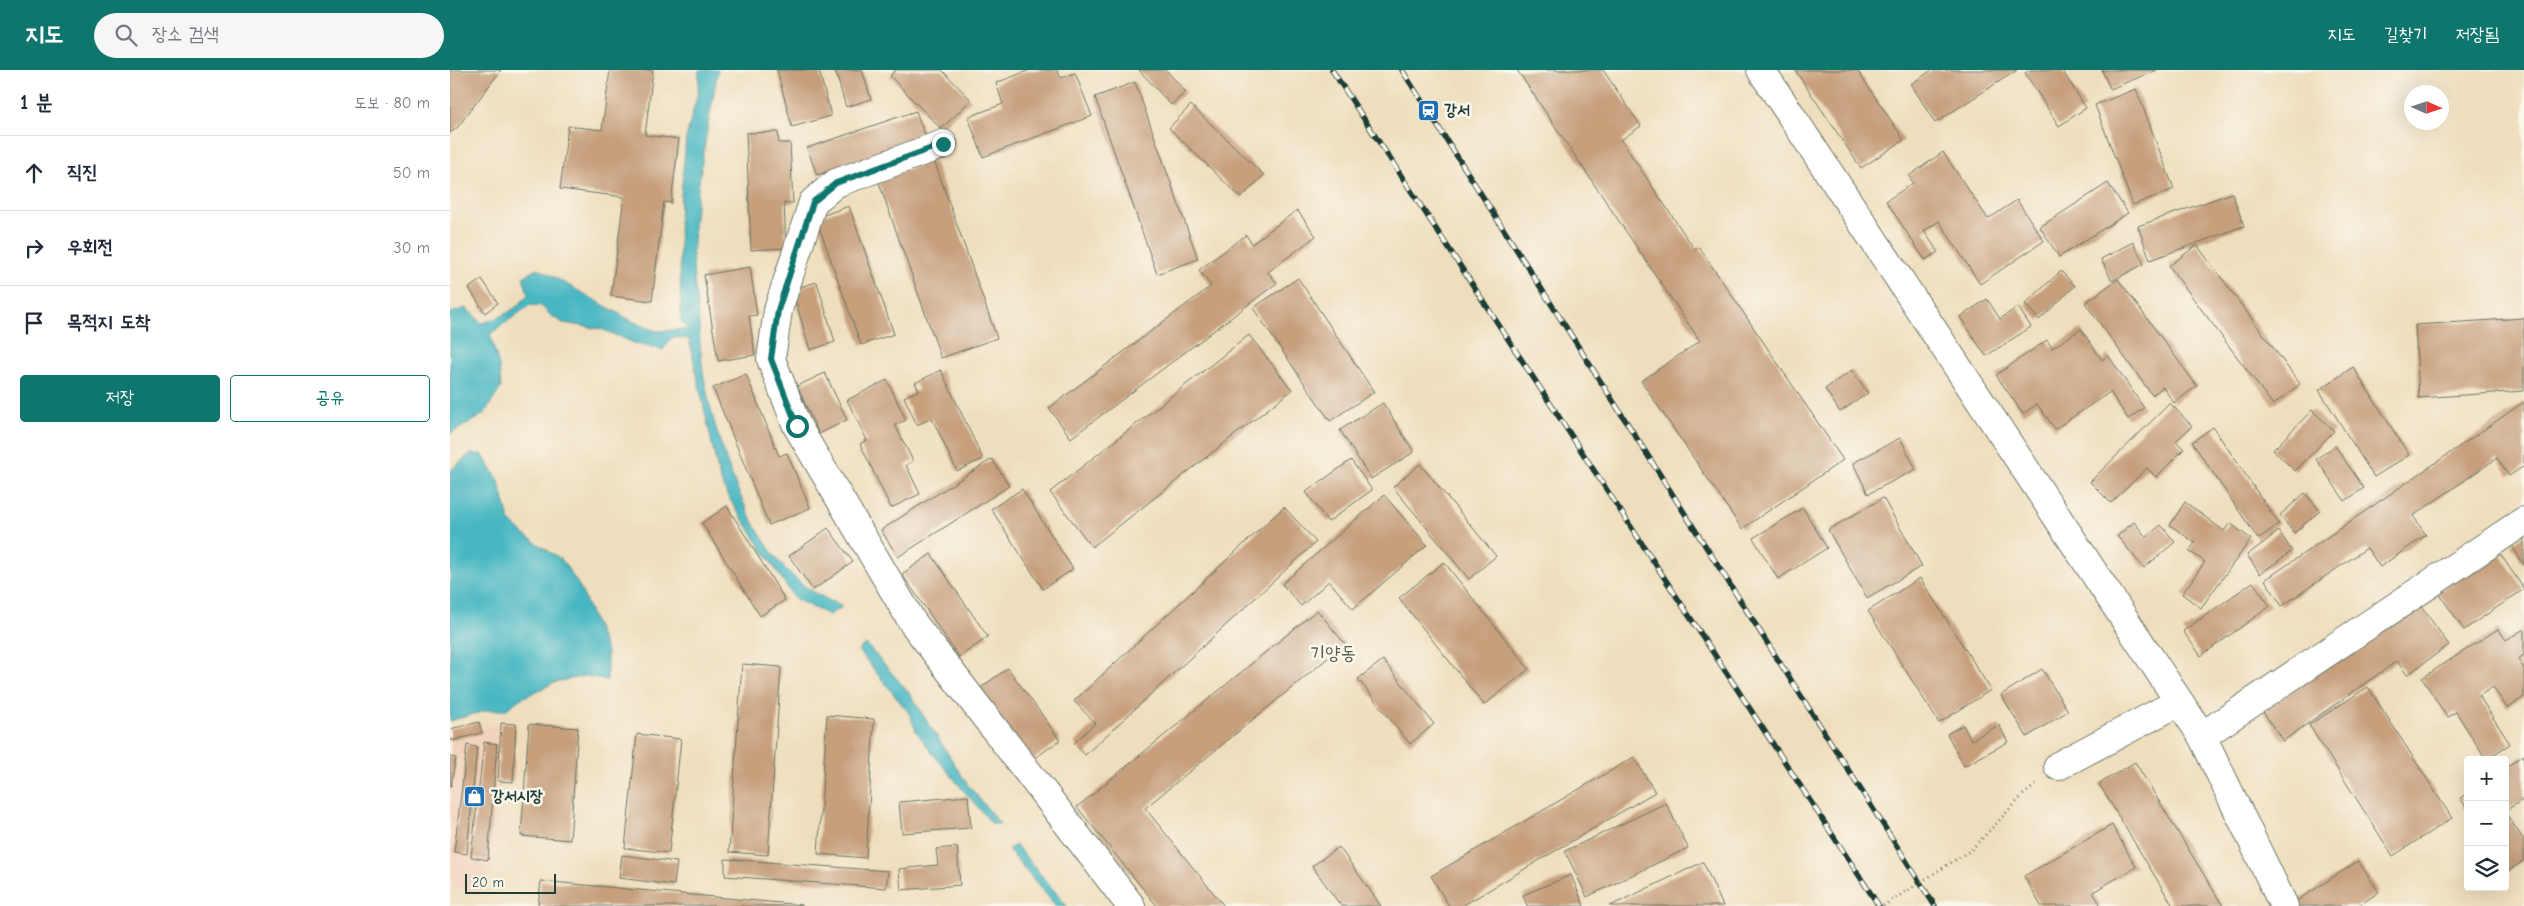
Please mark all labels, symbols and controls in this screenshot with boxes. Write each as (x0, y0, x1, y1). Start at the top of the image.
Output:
search box (94, 13, 444, 58)
text: 지도 (25, 20, 64, 48)
icon: search (112, 21, 140, 49)
text: 장소 검색 (152, 23, 219, 45)
text: 지도 (2327, 24, 2356, 45)
text: 길찾기 (2384, 24, 2428, 45)
text: 저장됨 (2456, 24, 2499, 45)
north arrow (2404, 85, 2449, 130)
text: 1 분 (20, 90, 53, 114)
text: 도보 · 80 m (354, 94, 430, 112)
station icon: 강서 (1416, 98, 1440, 122)
place label: 강서 (1444, 101, 1470, 119)
route end (932, 133, 955, 156)
icon: ahead (20, 159, 48, 187)
text: 직진 (67, 161, 98, 183)
text: 50 m (393, 164, 430, 182)
icon: right (20, 234, 48, 262)
text: 우회전 (67, 236, 113, 258)
text: 30 m (394, 239, 430, 257)
icon: arrive (20, 309, 48, 337)
text: 목적지 도착 (67, 311, 150, 333)
button: 저장 (20, 375, 220, 422)
button: 공유 (230, 375, 430, 422)
route start (786, 415, 809, 438)
district label: 기양동 (1310, 642, 1356, 664)
map controls (2464, 756, 2509, 891)
button: + (2464, 756, 2509, 801)
shop icon: 강서시장 (463, 784, 487, 808)
place label: 강서시장 (491, 787, 543, 805)
button: − (2464, 801, 2509, 846)
button: layers (2464, 846, 2509, 891)
scale bar (465, 871, 556, 894)
text: 20 m (472, 874, 504, 891)

